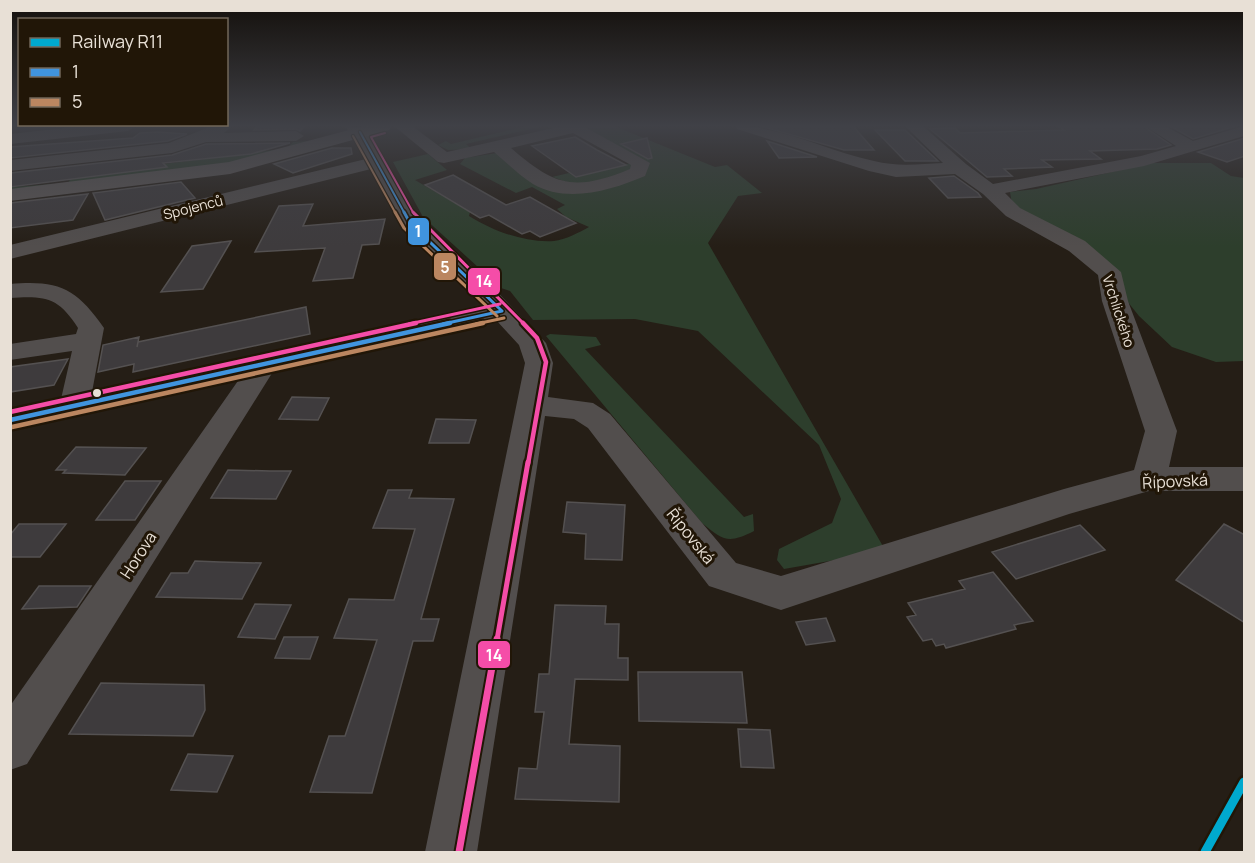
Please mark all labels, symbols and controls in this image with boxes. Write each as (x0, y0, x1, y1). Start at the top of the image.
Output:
legend (18, 18, 228, 126)
text: Railway R11 (72, 29, 163, 53)
text: 1 (72, 59, 79, 83)
text: 5 (72, 89, 82, 113)
street label: Spojenců (161, 190, 225, 224)
line badge: 1 (407, 217, 430, 246)
text: 1 (414, 220, 422, 242)
line badge: 5 (433, 252, 457, 281)
text: 5 (440, 256, 450, 278)
line badge: 14 (467, 267, 501, 296)
text: 14 (476, 270, 492, 292)
street label: Vrchlického (1098, 272, 1140, 350)
unlabelled marker (91, 387, 103, 399)
street label: Řípovská (1142, 468, 1208, 494)
street label: Řípovská (662, 504, 720, 568)
street label: Horova (115, 527, 161, 583)
line badge: 14 (477, 640, 511, 669)
text: 14 (486, 644, 502, 666)

